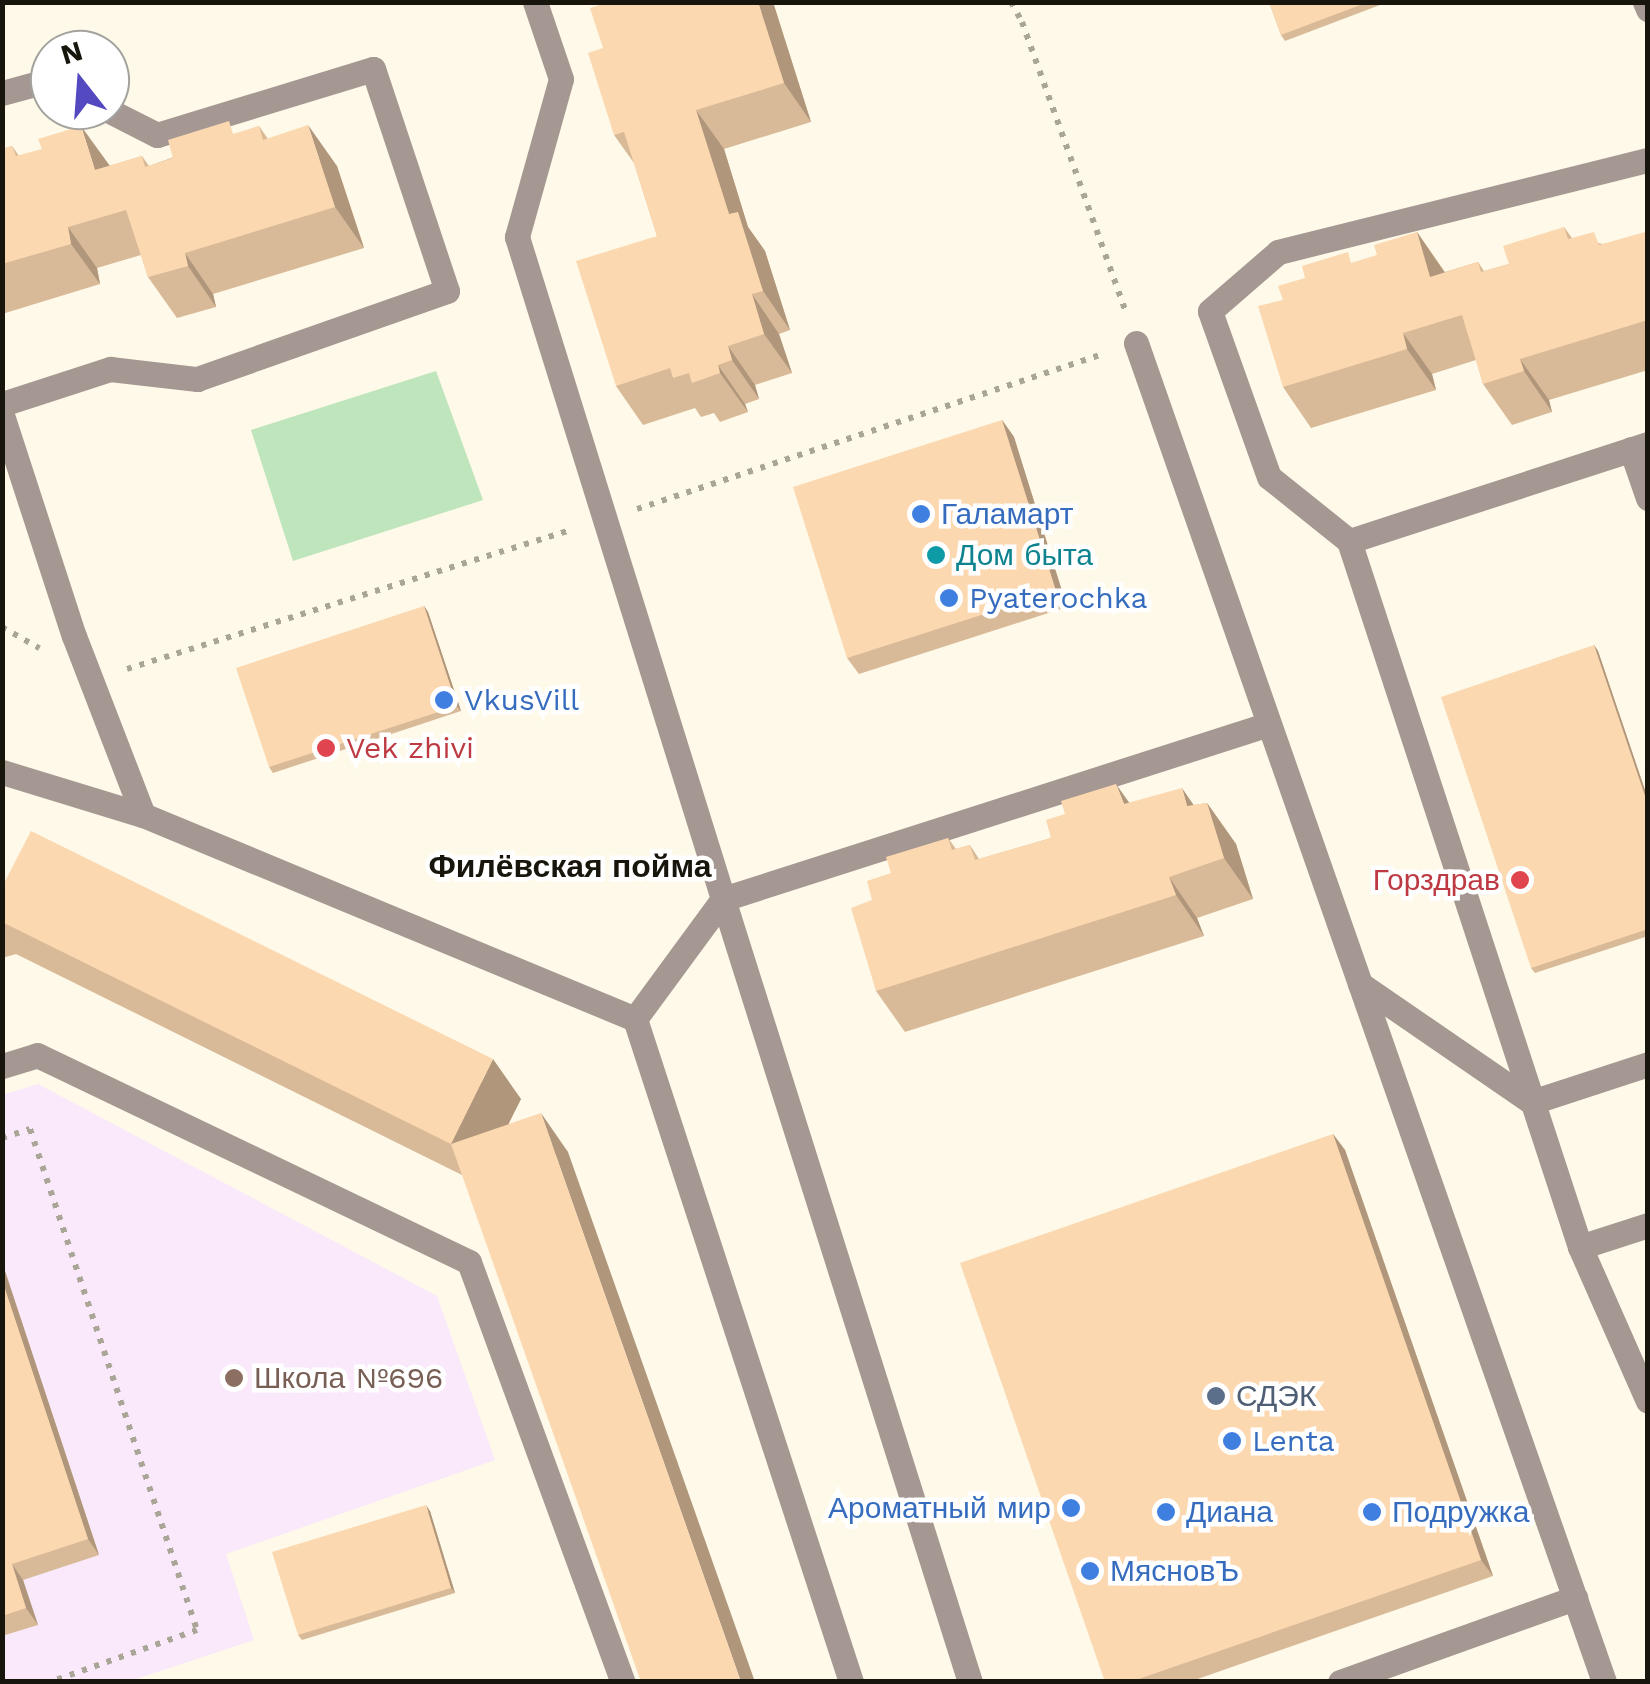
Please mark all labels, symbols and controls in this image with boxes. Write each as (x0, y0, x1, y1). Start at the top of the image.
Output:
north arrow (30, 30, 130, 130)
text: N (57, 34, 86, 72)
place label: Галамарт (941, 496, 1074, 532)
marker: Галамарт (910, 503, 932, 525)
place label: Дом быта (956, 537, 1093, 573)
marker: Дом быта (925, 544, 947, 566)
place label: Pyaterochka (969, 580, 1147, 616)
marker: Pyaterochka (938, 587, 960, 609)
place label: VkusVill (464, 682, 579, 718)
marker: VkusVill (433, 689, 455, 711)
place label: Vek zhivi (346, 730, 475, 766)
marker: Vek zhivi (315, 737, 337, 759)
district label: Филёвская пойма (428, 847, 712, 885)
place label: Горздрав (1373, 862, 1500, 898)
marker: Горздрав (1509, 869, 1531, 891)
place label: Школа №696 (254, 1360, 443, 1396)
marker: Школа №696 (223, 1367, 245, 1389)
place label: СДЭК (1236, 1378, 1316, 1414)
marker: СДЭК (1205, 1385, 1227, 1407)
place label: Lenta (1252, 1423, 1335, 1459)
marker: Lenta (1221, 1430, 1243, 1452)
place label: Ароматный мир (828, 1490, 1051, 1526)
place label: Диана (1186, 1494, 1273, 1530)
place label: Подружка (1392, 1494, 1529, 1530)
marker: Ароматный мир (1060, 1497, 1082, 1519)
marker: Диана (1155, 1501, 1177, 1523)
marker: Подружка (1361, 1501, 1383, 1523)
place label: МясновЪ (1110, 1553, 1239, 1589)
marker: МясновЪ (1079, 1560, 1101, 1582)

